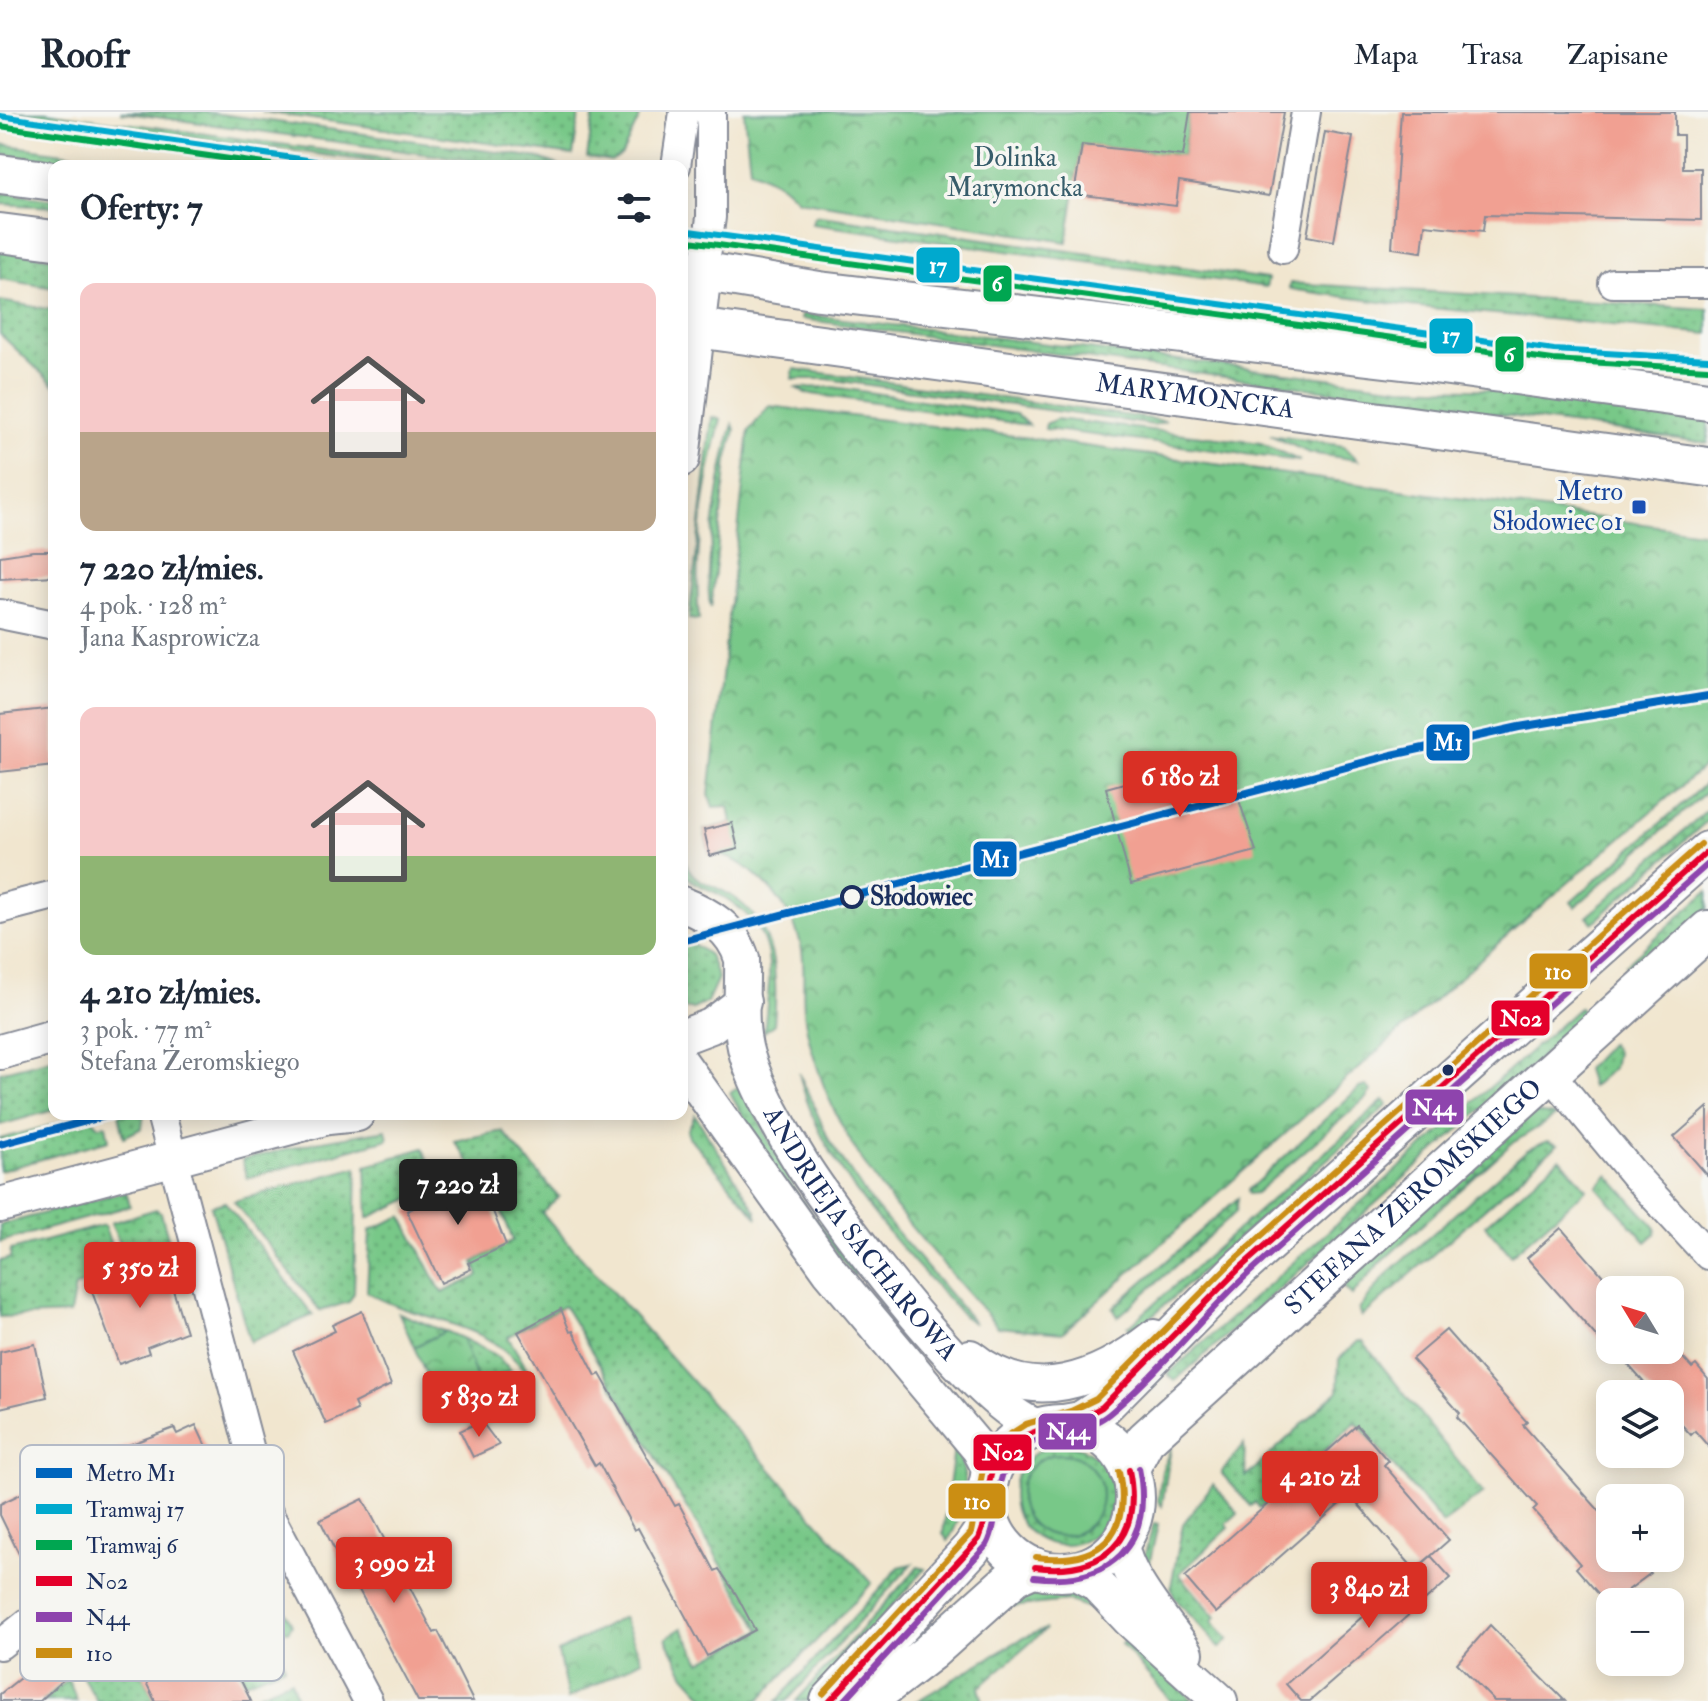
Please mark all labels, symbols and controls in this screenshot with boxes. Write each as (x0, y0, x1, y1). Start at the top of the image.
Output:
text: Roofr (40, 31, 130, 79)
text: Mapa (1354, 38, 1418, 73)
text: Trasa (1462, 38, 1523, 73)
text: Zapisane (1567, 38, 1668, 73)
park label: Dolinka Marymoncka (947, 142, 1083, 204)
icon: filters (612, 186, 656, 230)
text: Oferty: 7 (80, 187, 203, 230)
line badge: 17 (915, 246, 961, 284)
text: 17 (929, 252, 948, 280)
line badge: 6 (982, 264, 1013, 303)
text: 6 (991, 270, 1004, 298)
line badge: 17 (1428, 317, 1474, 355)
text: 17 (1442, 322, 1461, 350)
icon: home (296, 335, 440, 479)
line badge: 6 (1494, 335, 1525, 373)
text: 6 (1503, 341, 1516, 369)
street label: MARYMONCKA (1094, 367, 1297, 426)
place label: Metro Słodowiec 01 (1492, 476, 1623, 538)
marker: Metro Słodowiec 01 (1630, 498, 1648, 516)
text: 7 220 zł/mies. (80, 547, 264, 590)
text: 4 pok. · 128 m² (80, 590, 226, 622)
text: Jana Kasprowicza (80, 622, 260, 654)
line badge: M1 (1425, 723, 1471, 762)
text: M1 (1432, 729, 1463, 757)
pin: 6 180 zł (1097, 751, 1263, 819)
icon: home (296, 759, 440, 903)
text: 6 180 zł (1141, 761, 1219, 793)
line badge: M1 (972, 840, 1018, 878)
text: M1 (979, 846, 1010, 874)
place label: Słodowiec (870, 881, 973, 913)
marker: Słodowiec (841, 886, 863, 908)
line badge: 110 (1528, 952, 1589, 990)
text: 110 (1545, 958, 1571, 986)
text: 4 210 zł/mies. (80, 971, 261, 1014)
line badge: N02 (1490, 999, 1551, 1037)
text: N02 (1499, 1005, 1542, 1033)
text: 3 pok. · 77 m² (80, 1014, 211, 1046)
text: Stefana Żeromskiego (80, 1046, 299, 1078)
unlabelled marker (1440, 1062, 1456, 1078)
street label: STEFANA ŻEROMSKIEGO (1278, 1072, 1549, 1322)
line badge: N44 (1404, 1088, 1465, 1126)
text: N44 (1411, 1094, 1458, 1122)
street label: ANDRIEJA SACHAROWA (756, 1100, 965, 1368)
pin: 7 220 zł (375, 1159, 541, 1227)
text: 7 220 zł (417, 1169, 499, 1201)
pin: 5 350 zł (57, 1242, 223, 1310)
text: 5 350 zł (102, 1252, 178, 1284)
north arrow (1596, 1276, 1684, 1364)
map controls (1596, 1276, 1684, 1676)
pin: 5 830 zł (396, 1371, 562, 1439)
button: layers (1596, 1380, 1684, 1468)
text: 5 830 zł (440, 1381, 518, 1413)
line badge: N44 (1037, 1412, 1098, 1451)
text: N44 (1045, 1418, 1092, 1446)
line badge: N02 (972, 1433, 1033, 1472)
text: N02 (981, 1439, 1024, 1467)
legend (20, 1445, 284, 1681)
pin: 4 210 zł (1237, 1451, 1403, 1519)
text: Metro M1 (86, 1460, 176, 1488)
text: 4 210 zł (1280, 1461, 1360, 1493)
line badge: 110 (947, 1482, 1007, 1520)
button: + (1596, 1484, 1684, 1572)
text: 110 (964, 1488, 990, 1516)
text: Tramwaj 17 (86, 1496, 184, 1524)
text: Tramwaj 6 (86, 1532, 179, 1560)
pin: 3 090 zł (311, 1537, 477, 1605)
text: 3 090 zł (354, 1547, 434, 1579)
pin: 3 840 zł (1286, 1562, 1452, 1630)
text: N02 (86, 1568, 128, 1596)
text: 3 840 zł (1329, 1572, 1409, 1604)
button: − (1596, 1588, 1684, 1676)
text: N44 (86, 1604, 131, 1632)
text: 110 (86, 1640, 113, 1668)

